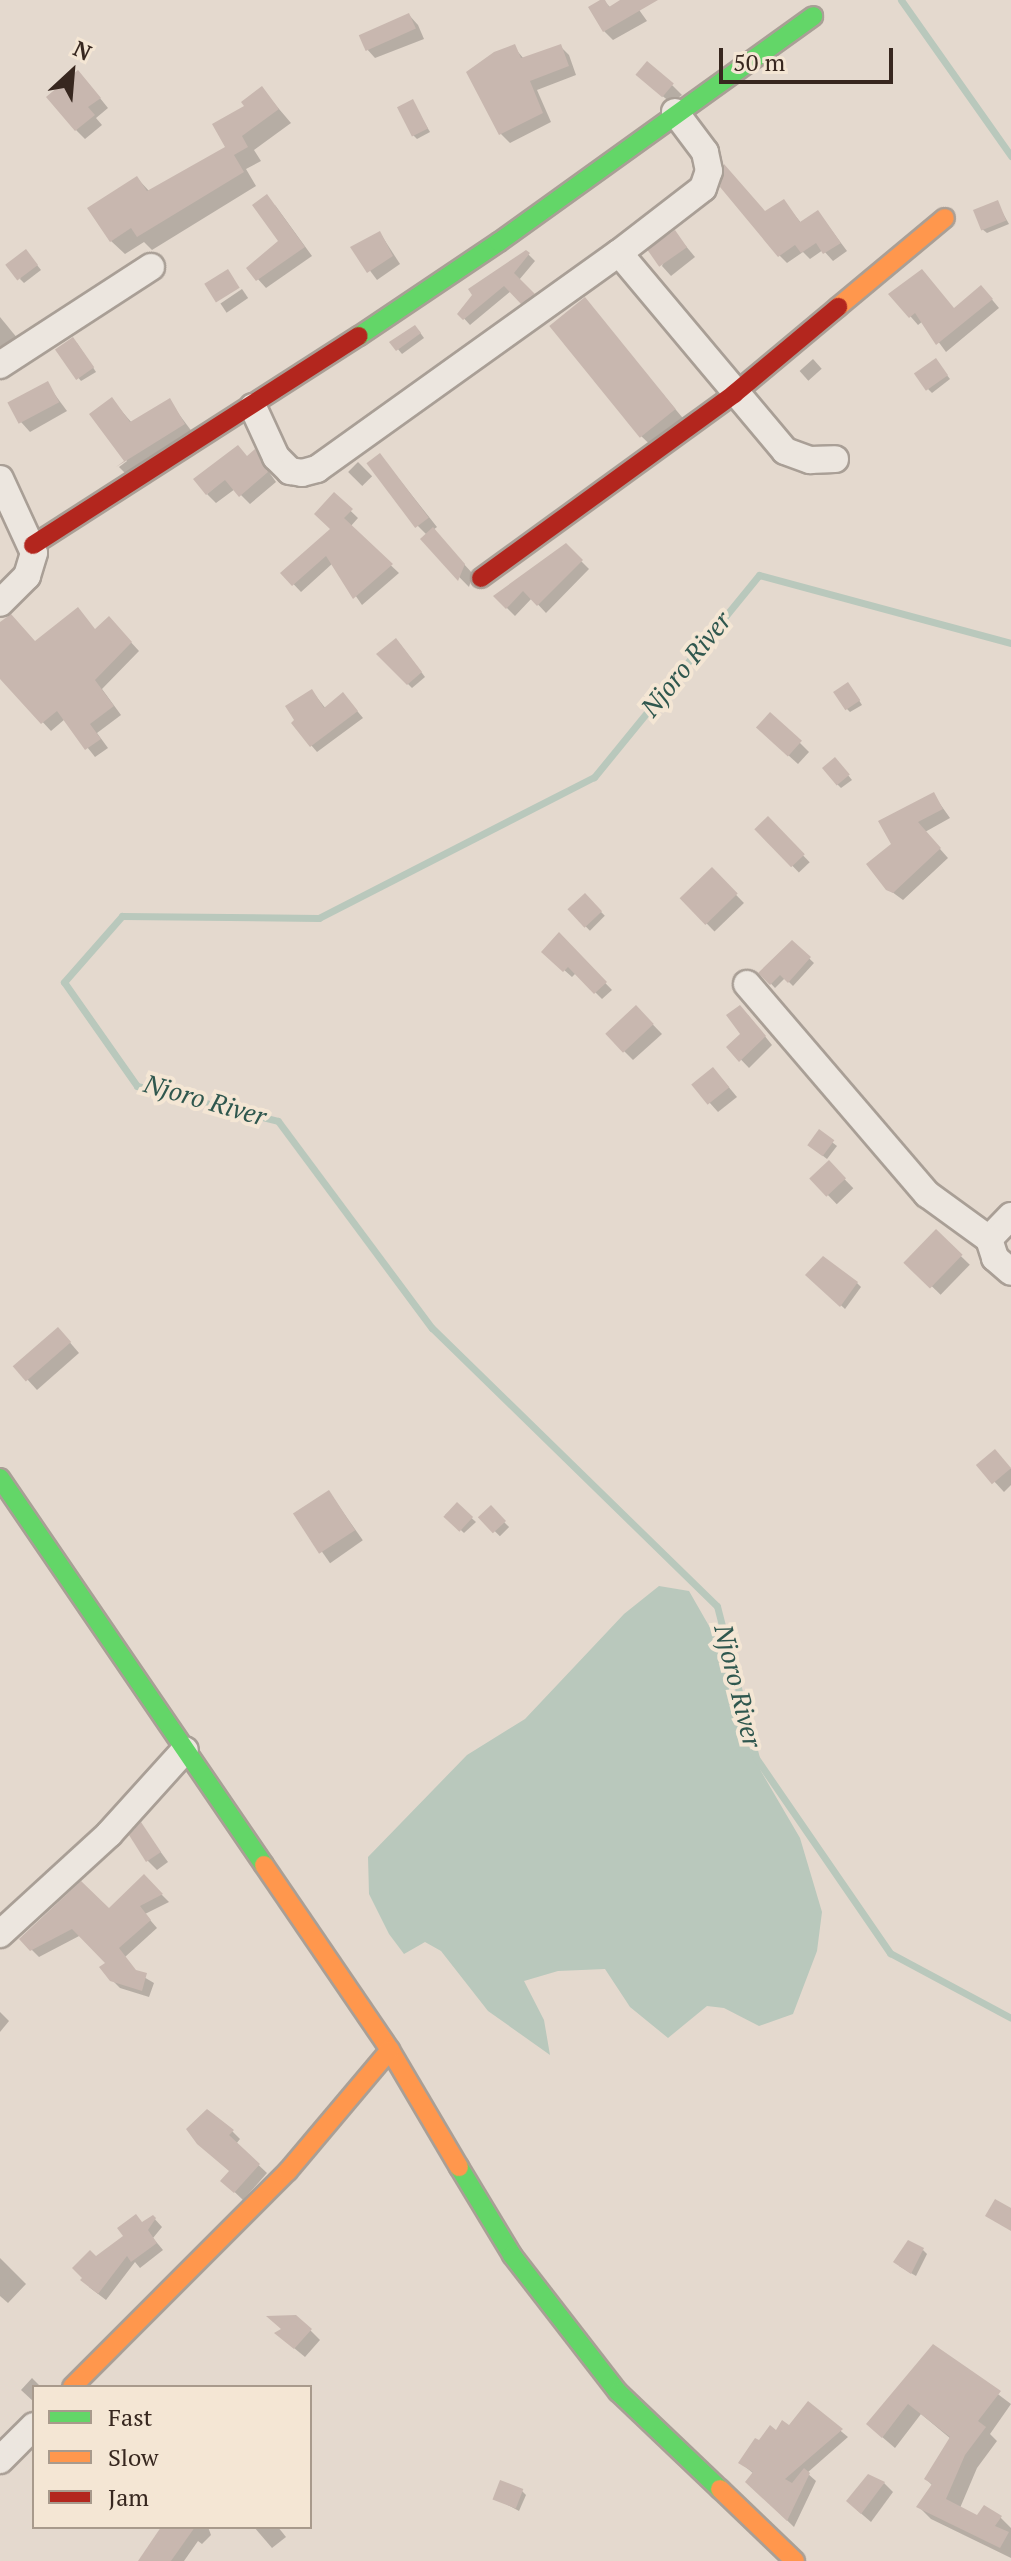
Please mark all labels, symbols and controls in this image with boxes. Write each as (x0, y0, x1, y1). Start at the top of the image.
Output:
north arrow (32, 32, 112, 112)
scale bar (723, 32, 897, 82)
text: N (69, 33, 97, 67)
text: 50 m (733, 46, 785, 78)
water label: Njoro River (634, 605, 738, 723)
water label: Njoro River (140, 1068, 270, 1132)
water label: Njoro River (708, 1621, 768, 1751)
legend (32, 2385, 312, 2529)
text: Fast (108, 2401, 152, 2433)
text: Slow (108, 2441, 159, 2473)
text: Jam (108, 2481, 149, 2513)

